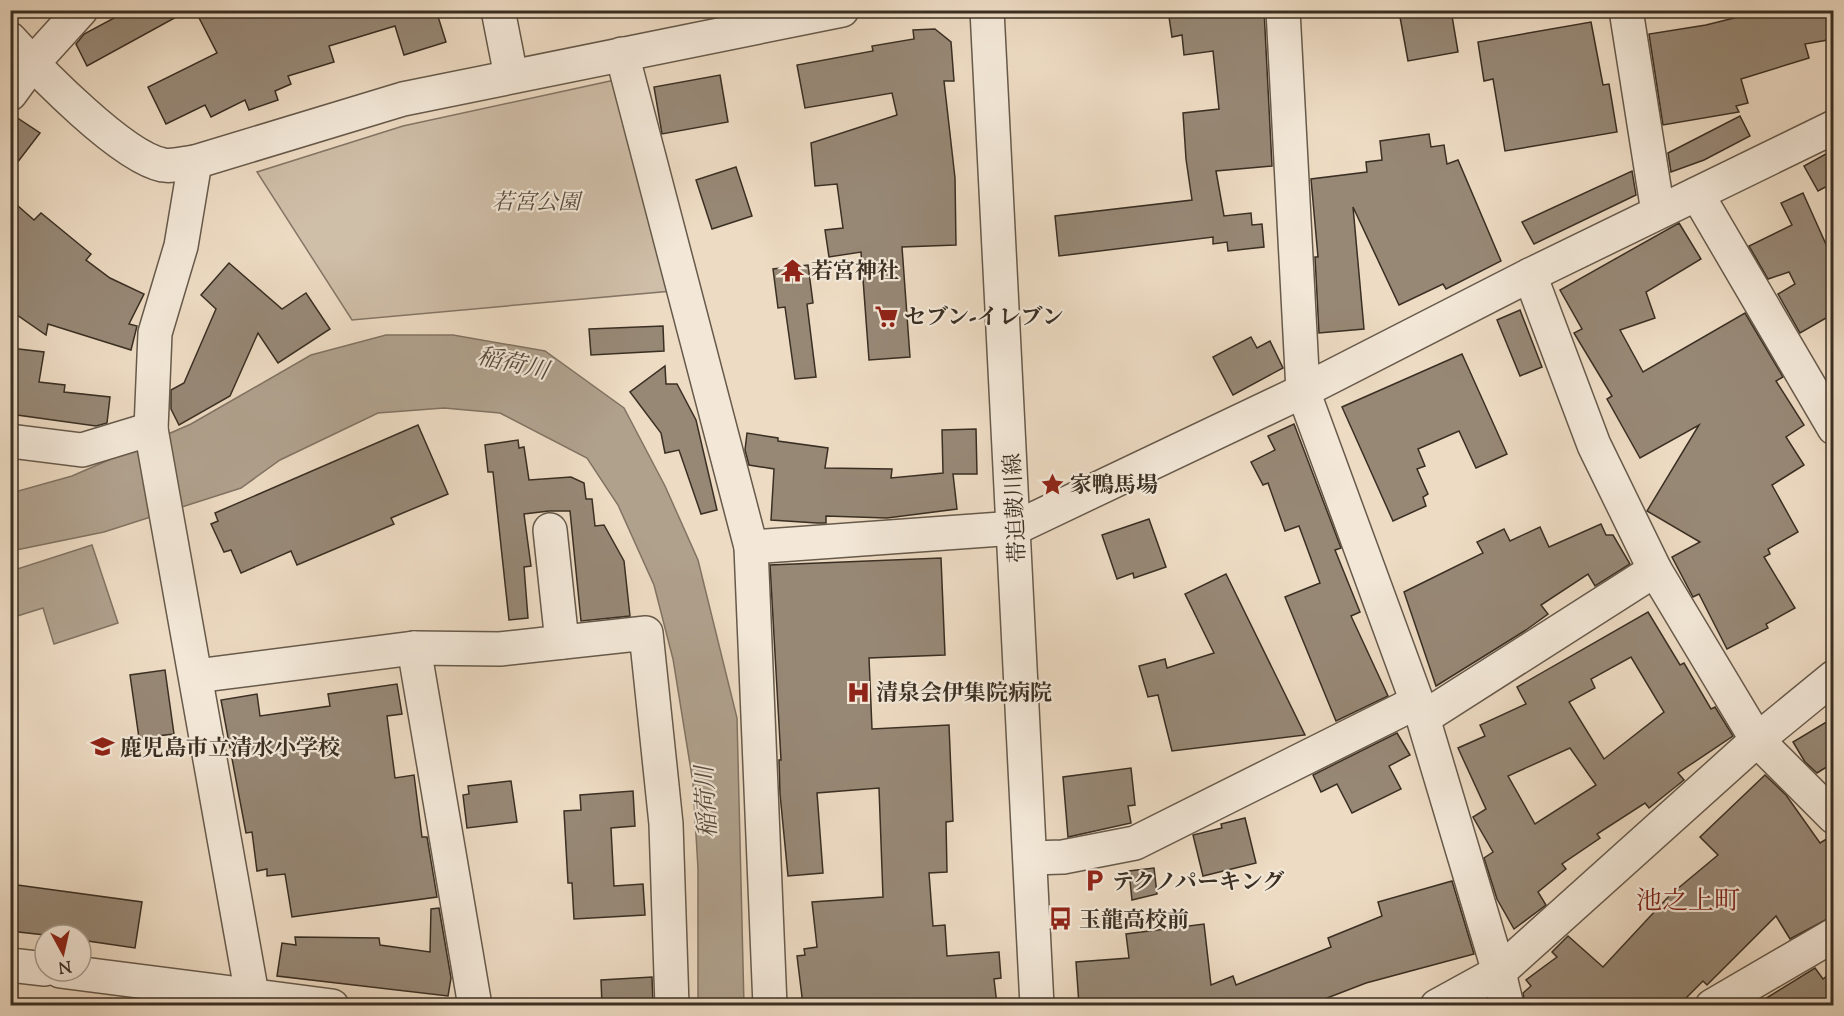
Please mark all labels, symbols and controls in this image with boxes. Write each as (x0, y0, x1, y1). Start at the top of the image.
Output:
park label: 若宮公園 (492, 188, 583, 220)
temple icon: 若宮神社 (780, 257, 806, 283)
place label: 若宮神社 (811, 257, 899, 289)
supermarket icon: セブン-イレブン (873, 303, 899, 329)
place label: セブン-イレブン (904, 303, 1064, 335)
water label: 稲荷川 (474, 340, 554, 390)
street label: 帯迫皷川線 (998, 452, 1036, 564)
place icon: 家鴨馬場 (1039, 471, 1065, 497)
place label: 家鴨馬場 (1070, 471, 1158, 503)
hospital icon: 清泉会伊集院病院 (845, 679, 871, 705)
place label: 清泉会伊集院病院 (876, 679, 1052, 711)
school or university icon: 鹿児島市立清水小学校 (89, 734, 115, 760)
place label: 鹿児島市立清水小学校 (120, 734, 340, 766)
water label: 稲荷川 (689, 762, 727, 839)
parking icon: テクノパーキング (1081, 868, 1107, 894)
place label: テクノパーキング (1112, 868, 1284, 900)
district label: 池之上町 (1636, 884, 1740, 921)
bus stop icon: 玉龍高校前 (1048, 906, 1074, 932)
place label: 玉龍高校前 (1079, 906, 1189, 938)
north arrow (33, 923, 93, 983)
text: N (57, 953, 73, 978)

